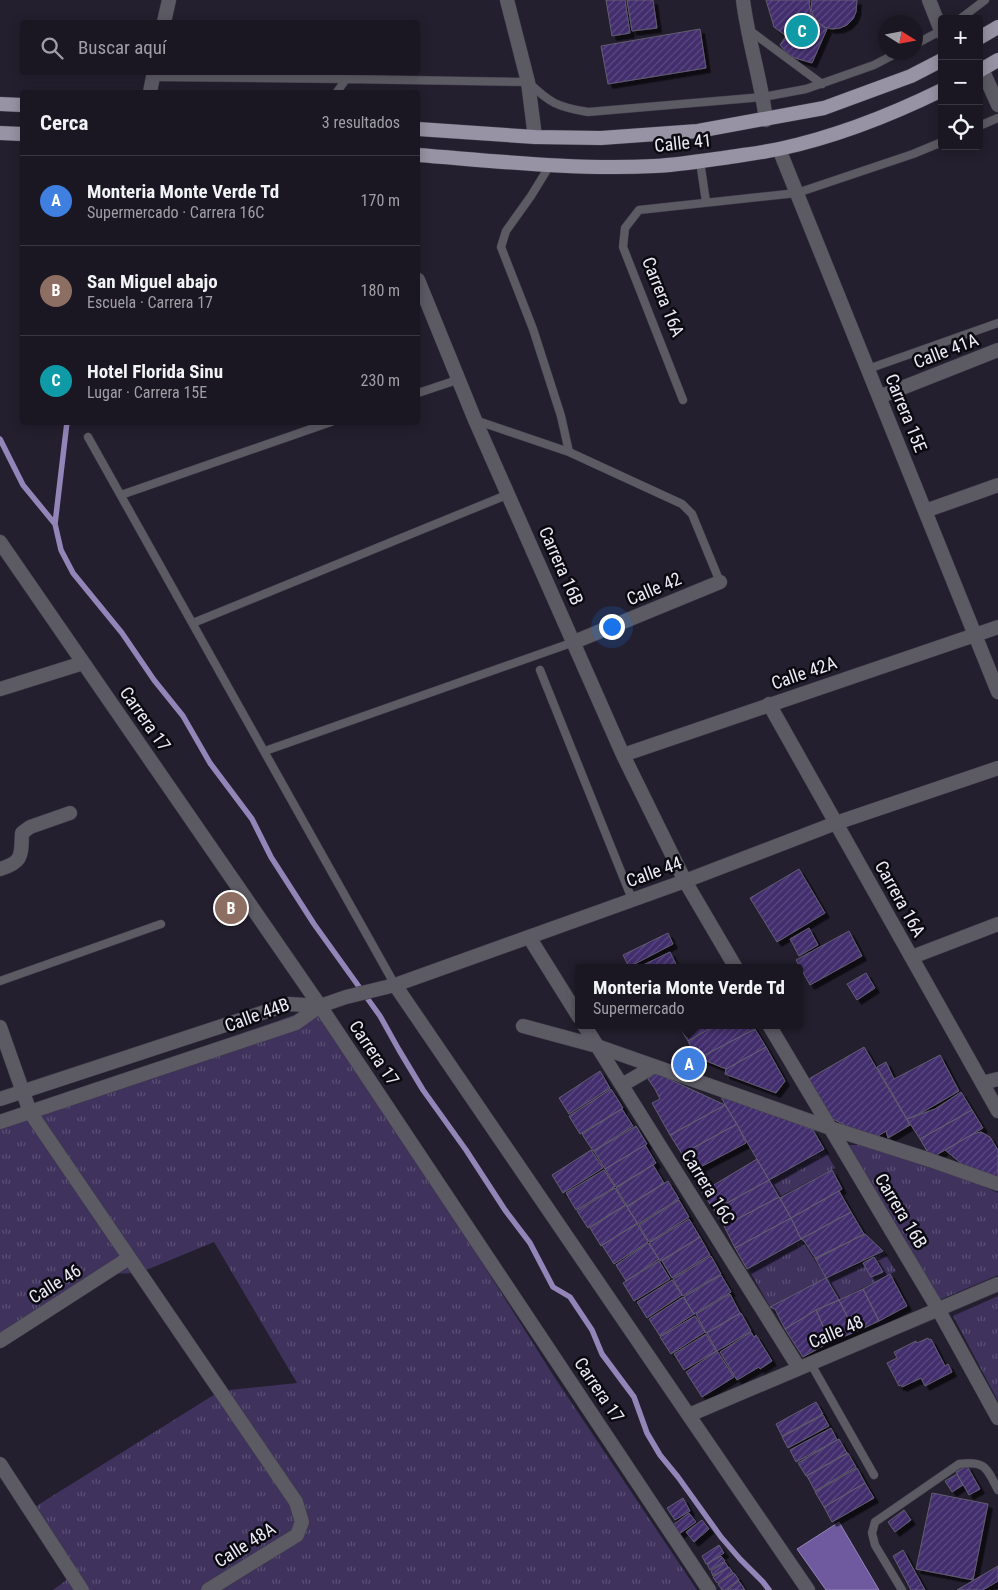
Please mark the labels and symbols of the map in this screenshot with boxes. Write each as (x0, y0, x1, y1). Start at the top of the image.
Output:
pin: C (786, 12, 818, 50)
north arrow (878, 15, 923, 60)
street label: Calle 41 (653, 129, 713, 156)
street label: Carrera 16A (638, 254, 689, 340)
street label: Calle 41A (910, 328, 982, 372)
street label: Carrera 15E (881, 371, 932, 455)
street label: Carrera 16B (535, 523, 588, 608)
street label: Calle 42 (623, 568, 684, 609)
your location (599, 614, 625, 640)
street label: Calle 42A (768, 651, 840, 693)
street label: Carrera 17 (116, 682, 175, 755)
street label: Calle 44 (623, 852, 685, 891)
street label: Carrera 16A (871, 857, 930, 941)
pin: B (215, 889, 247, 927)
street label: Calle 44B (222, 993, 292, 1036)
street label: Carrera 17 (345, 1016, 404, 1089)
pin: A (673, 1045, 705, 1083)
street label: Carrera 16C (677, 1146, 740, 1228)
street label: Carrera 16B (871, 1170, 932, 1252)
street label: Calle 46 (25, 1259, 85, 1308)
street label: Calle 48 (805, 1311, 866, 1352)
street label: Carrera 17 (570, 1353, 629, 1426)
street label: Calle 48A (210, 1517, 280, 1571)

